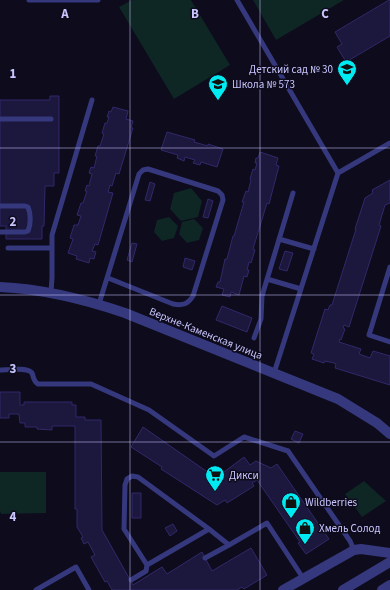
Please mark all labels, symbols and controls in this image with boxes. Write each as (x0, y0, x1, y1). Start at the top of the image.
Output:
text: A (60, 5, 69, 23)
text: B (191, 5, 199, 23)
text: C (321, 5, 329, 23)
school or university icon: Детский сад № 30 (336, 58, 358, 86)
place label: Детский сад № 30 (249, 62, 333, 77)
text: 1 (10, 65, 17, 83)
school or university icon: Школа № 573 (207, 73, 229, 101)
place label: Школа № 573 (232, 77, 295, 92)
text: 2 (10, 213, 17, 231)
street label: Верхне-Каменская улица (147, 304, 265, 363)
text: 3 (10, 360, 17, 378)
supermarket icon: Дикси (204, 464, 226, 492)
place label: Дикси (229, 468, 259, 483)
shop icon: Wildberries (280, 491, 302, 519)
place label: Wildberries (305, 495, 358, 510)
text: 4 (10, 508, 17, 526)
shop icon: Хмель Солод (294, 517, 316, 545)
place label: Хмель Солод (319, 521, 381, 536)

